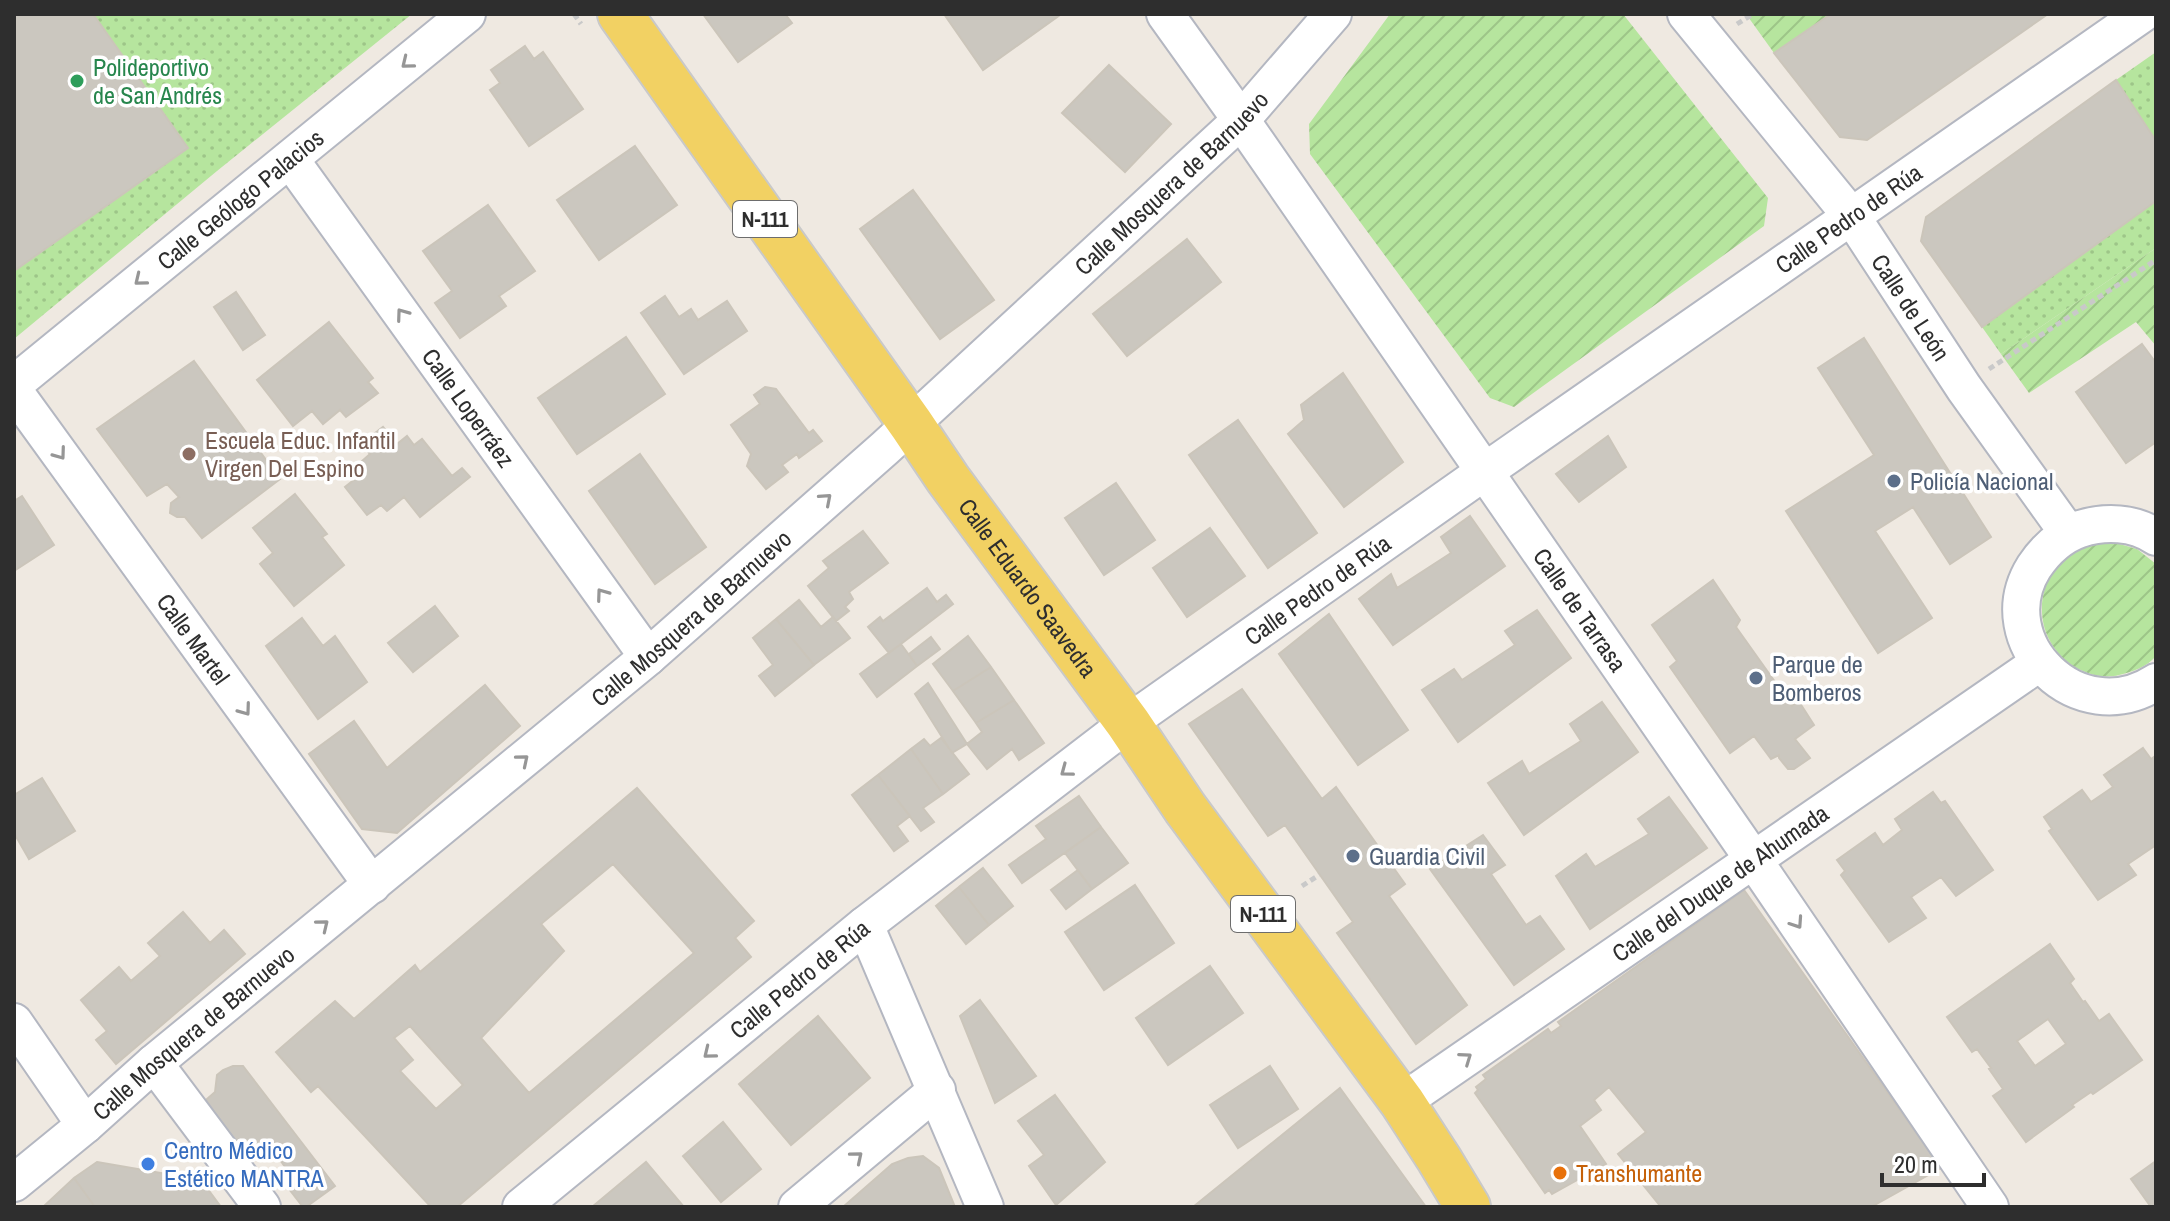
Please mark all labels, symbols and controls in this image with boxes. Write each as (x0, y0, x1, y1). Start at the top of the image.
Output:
place label: Polideportivo de San Andrés (93, 51, 222, 111)
one-way arrow (402, 53, 416, 68)
marker: Polideportivo de San Andrés (68, 72, 86, 90)
street label: Calle Mosquera de Barnuevo (1067, 84, 1275, 282)
street label: Calle Geólogo Palacios (150, 122, 330, 277)
street label: Calle Pedro de Rúa (1769, 156, 1928, 281)
road number: N-111 (733, 201, 797, 237)
street label: Calle de León (1864, 248, 1958, 367)
one-way arrow (134, 271, 149, 285)
one-way arrow (397, 309, 412, 323)
street label: Calle Loperráez (415, 342, 522, 473)
place label: Escuela Educ. Infantil Virgen Del Espino (205, 424, 395, 484)
marker: Escuela Educ. Infantil Virgen Del Espino (180, 445, 198, 463)
one-way arrow (50, 446, 65, 460)
place label: Policía Nacional (1910, 465, 2053, 497)
marker: Policía Nacional (1885, 472, 1903, 490)
street label: Calle Eduardo Saavedra (952, 492, 1105, 683)
one-way arrow (817, 494, 832, 509)
street label: Calle Mosquera de Barnuevo (584, 522, 798, 713)
street label: Calle Pedro de Rúa (1238, 527, 1397, 652)
street label: Calle de Tarrasa (1526, 541, 1634, 678)
street label: Calle Martel (150, 587, 237, 691)
one-way arrow (598, 588, 612, 602)
place label: Parque de Bomberos (1772, 648, 1863, 708)
marker: Parque de Bomberos (1747, 669, 1765, 687)
one-way arrow (236, 702, 250, 716)
one-way arrow (514, 755, 528, 770)
one-way arrow (1060, 761, 1075, 775)
street label: Calle del Duque de Ahumada (1605, 797, 1834, 969)
place label: Guardia Civil (1369, 840, 1485, 872)
marker: Guardia Civil (1344, 847, 1362, 865)
road number: N-111 (1231, 896, 1295, 932)
street label: Calle Pedro de Rúa (723, 912, 876, 1046)
one-way arrow (1787, 915, 1802, 929)
one-way arrow (313, 920, 328, 935)
street label: Calle Mosquera de Barnuevo (85, 938, 301, 1127)
one-way arrow (703, 1043, 718, 1058)
one-way arrow (1457, 1053, 1471, 1068)
place label: Centro Médico Estético MANTRA (164, 1134, 325, 1194)
scale bar (1882, 1137, 1984, 1187)
text: 20 m (1894, 1148, 1938, 1180)
one-way arrow (848, 1152, 862, 1167)
marker: Centro Médico Estético MANTRA (139, 1155, 157, 1173)
place label: Transhumante (1576, 1157, 1702, 1189)
marker: Transhumante (1551, 1164, 1569, 1182)

